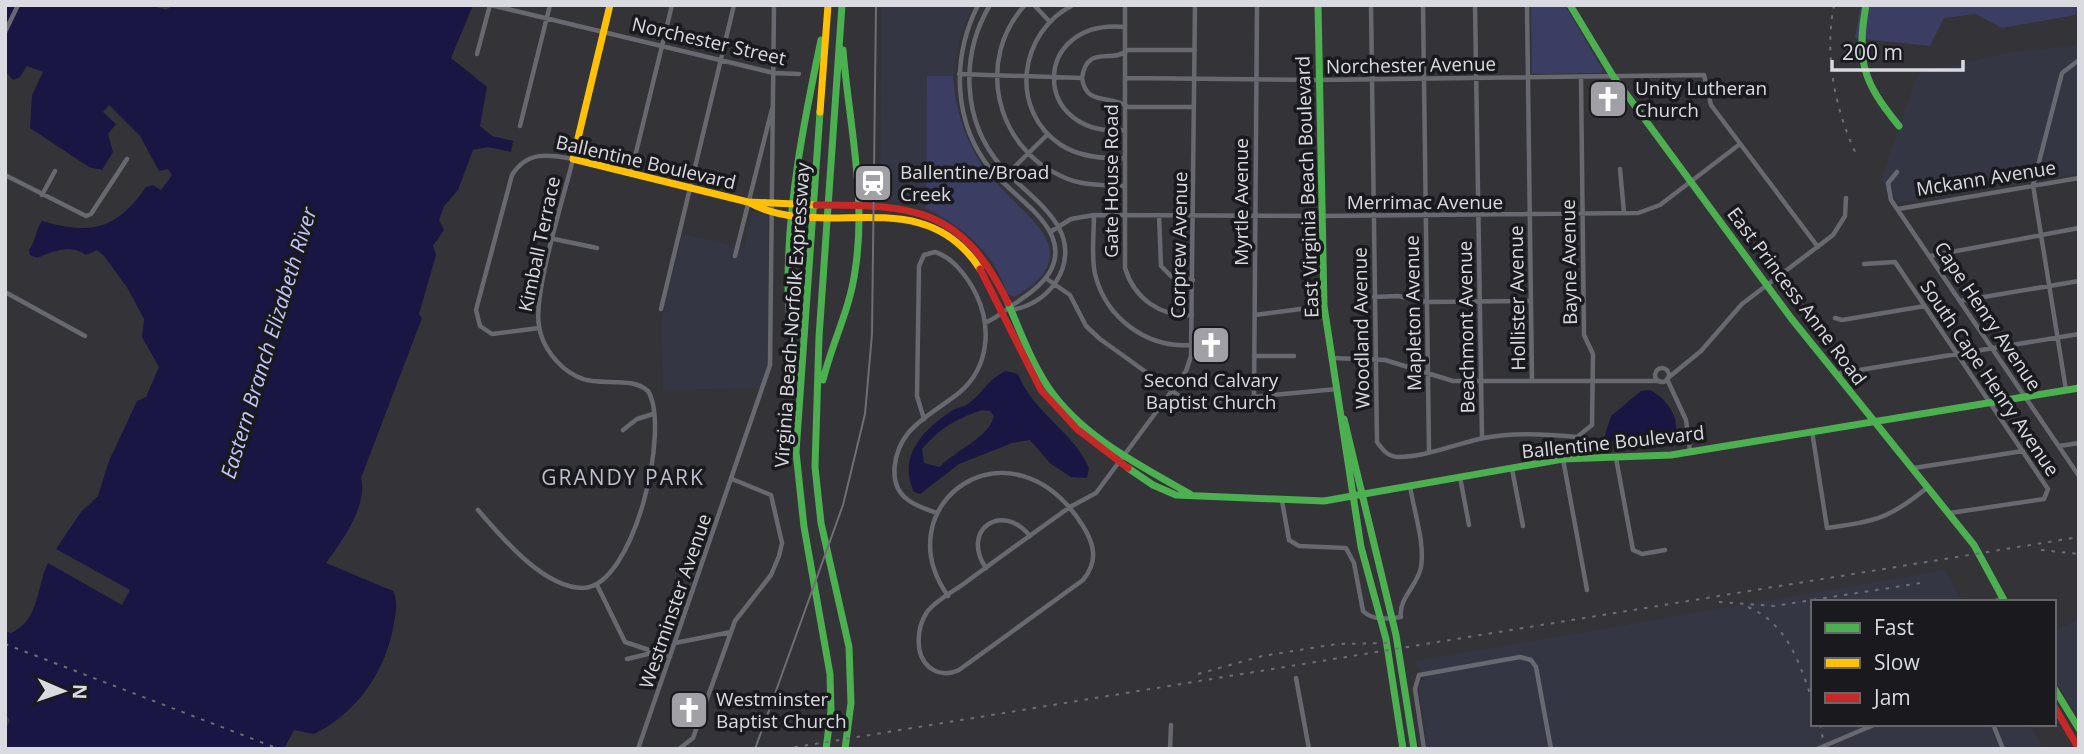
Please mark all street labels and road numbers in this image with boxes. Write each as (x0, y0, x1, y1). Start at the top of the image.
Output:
street label: Norchester Street (629, 11, 789, 71)
street label: Norchester Avenue (1326, 51, 1496, 79)
street label: East Virginia Beach Boulevard (1289, 55, 1325, 319)
street label: Gate House Road (1098, 104, 1124, 258)
street label: Ballentine Boulevard (554, 129, 738, 195)
street label: Myrtle Avenue (1228, 138, 1254, 266)
street label: Mckann Avenue (1914, 154, 2058, 202)
street label: Virginia Beach-Norfolk Expressway (768, 161, 816, 468)
street label: Corprew Avenue (1165, 171, 1193, 319)
street label: Kimball Terrace (512, 174, 566, 314)
street label: Merrimac Avenue (1347, 189, 1503, 215)
street label: Bayne Avenue (1555, 199, 1583, 325)
street label: East Princess Anne Road (1721, 202, 1873, 390)
street label: Hollister Avenue (1503, 225, 1531, 371)
street label: Mapleton Avenue (1399, 235, 1427, 391)
street label: Cape Henry Avenue (1928, 236, 2048, 396)
street label: Beachmont Avenue (1451, 240, 1481, 414)
street label: Woodland Avenue (1347, 247, 1375, 409)
street label: South Cape Henry Avenue (1915, 275, 2065, 481)
street label: Ballentine Boulevard (1520, 419, 1706, 465)
street label: Westminster Avenue (633, 510, 717, 692)

